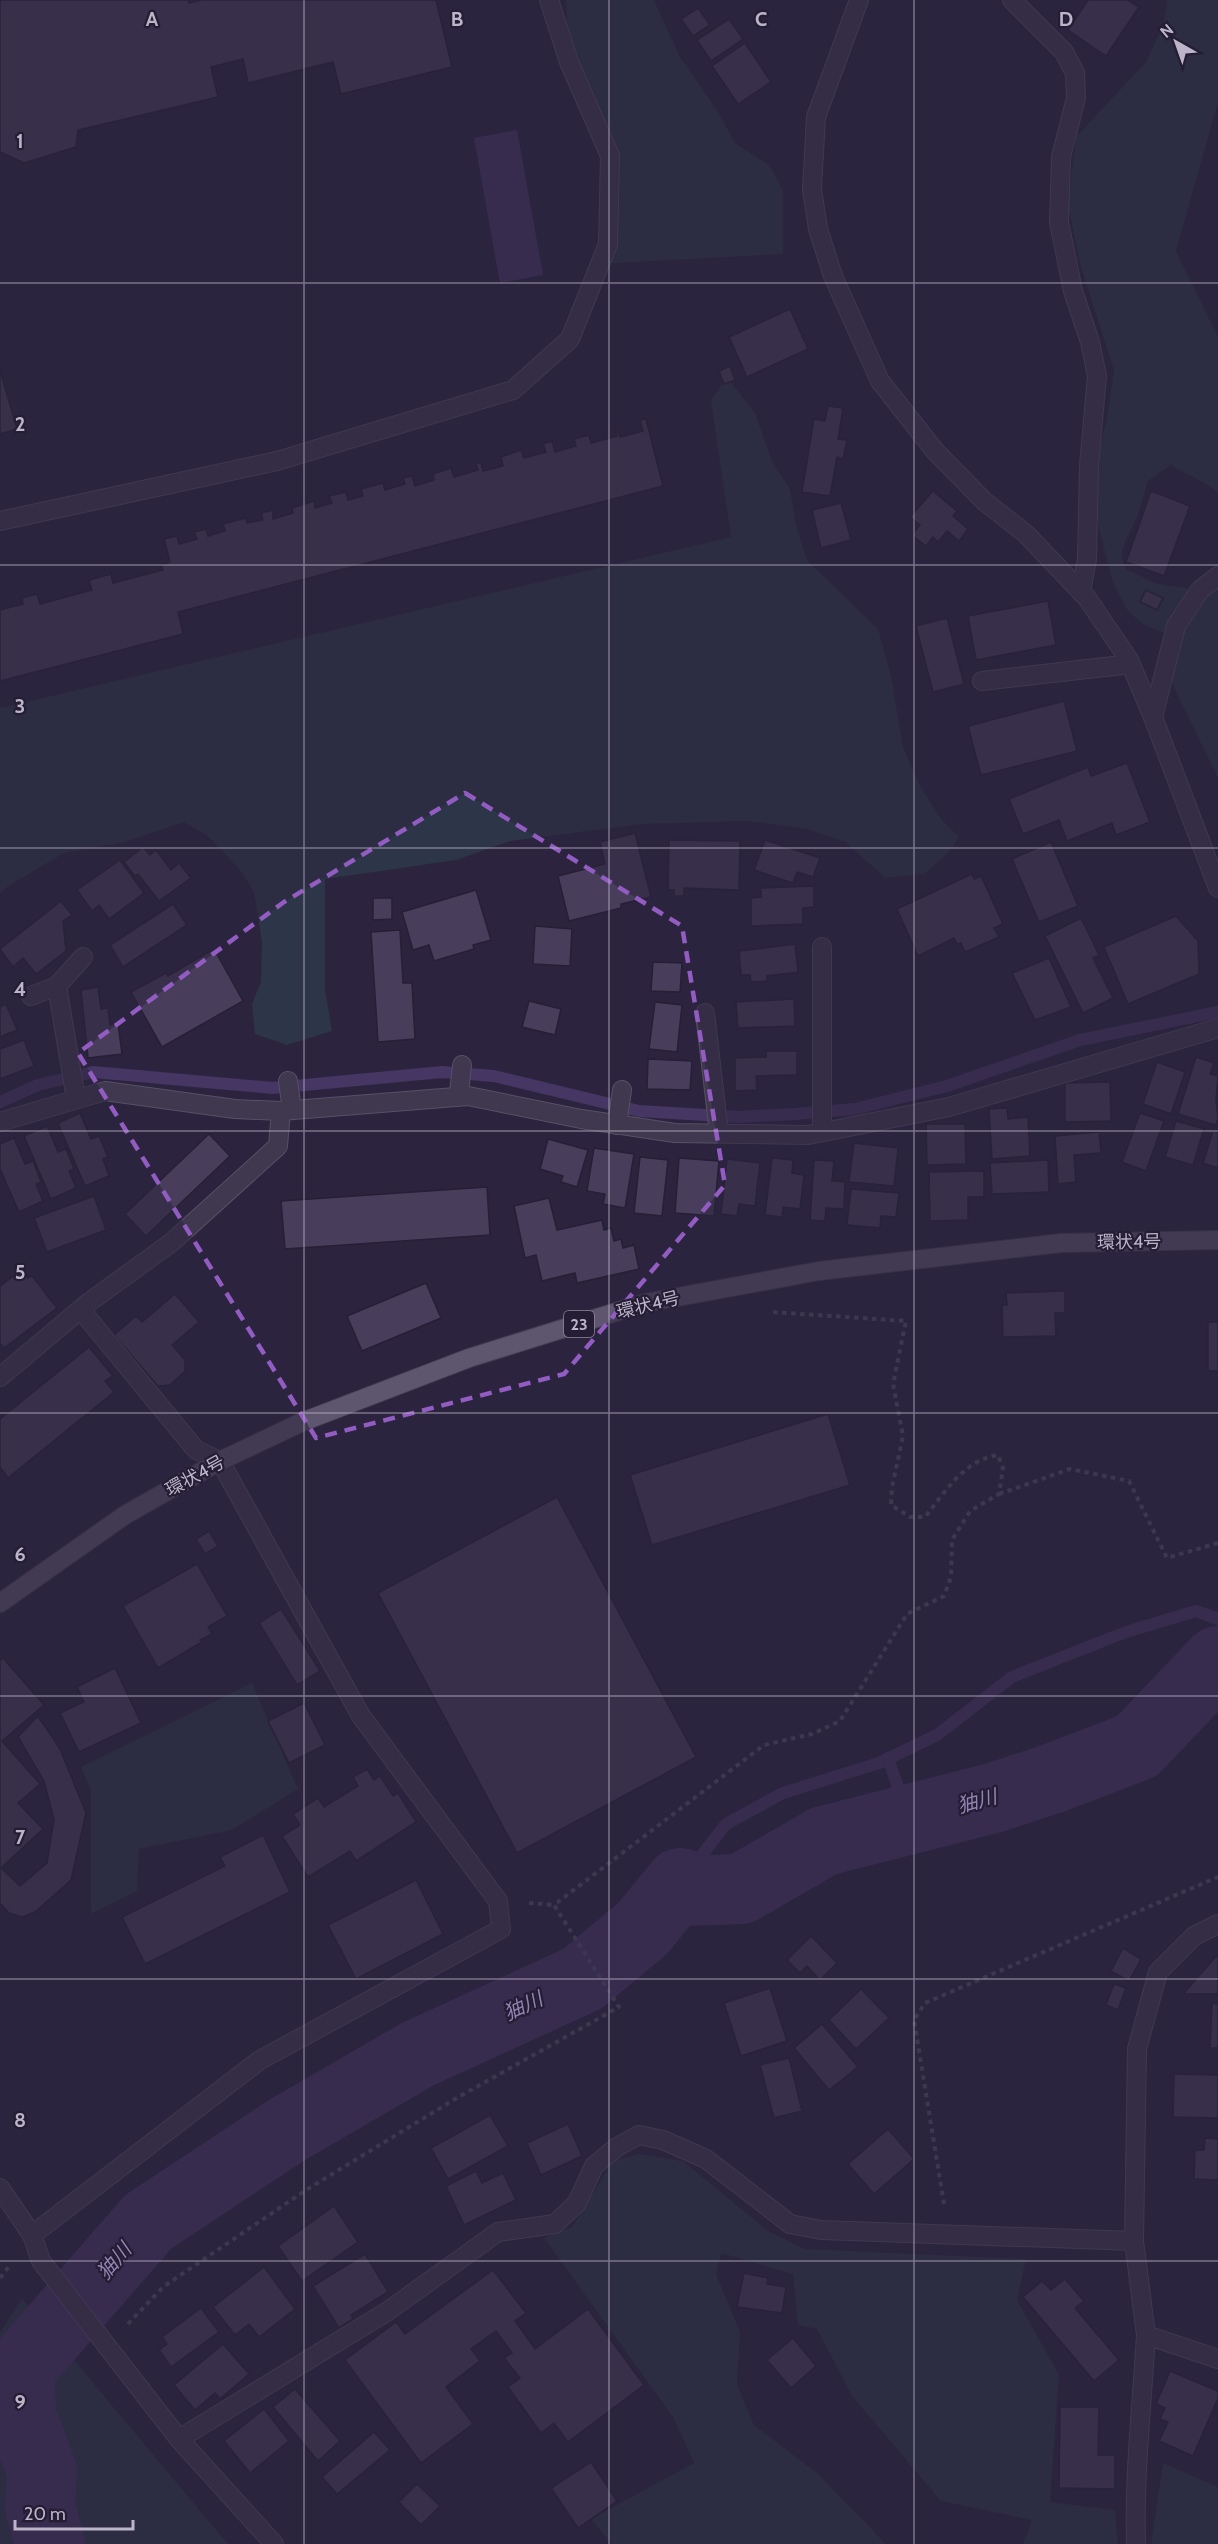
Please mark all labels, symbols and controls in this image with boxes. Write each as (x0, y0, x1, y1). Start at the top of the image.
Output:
text: A (146, 7, 159, 31)
text: B (451, 7, 463, 31)
text: C (755, 7, 767, 31)
text: D (1059, 7, 1073, 31)
north arrow (1146, 12, 1206, 72)
text: N (1156, 20, 1177, 42)
text: 1 (16, 129, 24, 153)
text: 2 (15, 412, 25, 436)
text: 3 (15, 694, 25, 718)
text: 4 (14, 977, 26, 1001)
street label: 環状4号 (1097, 1230, 1161, 1254)
text: 5 (15, 1260, 25, 1284)
street label: 環状4号 (614, 1287, 682, 1323)
road number: 23 (564, 1311, 594, 1337)
street label: 環状4号 (162, 1451, 228, 1501)
text: 6 (14, 1542, 26, 1566)
water label: 㹨川 (955, 1784, 1001, 1818)
text: 7 (15, 1825, 26, 1849)
water label: 㹨川 (500, 1986, 548, 2025)
text: 8 (14, 2108, 26, 2132)
water label: 㹨川 (92, 2237, 137, 2284)
text: 9 (14, 2390, 26, 2414)
scale bar (15, 2493, 134, 2531)
text: 20 m (24, 2503, 66, 2525)

